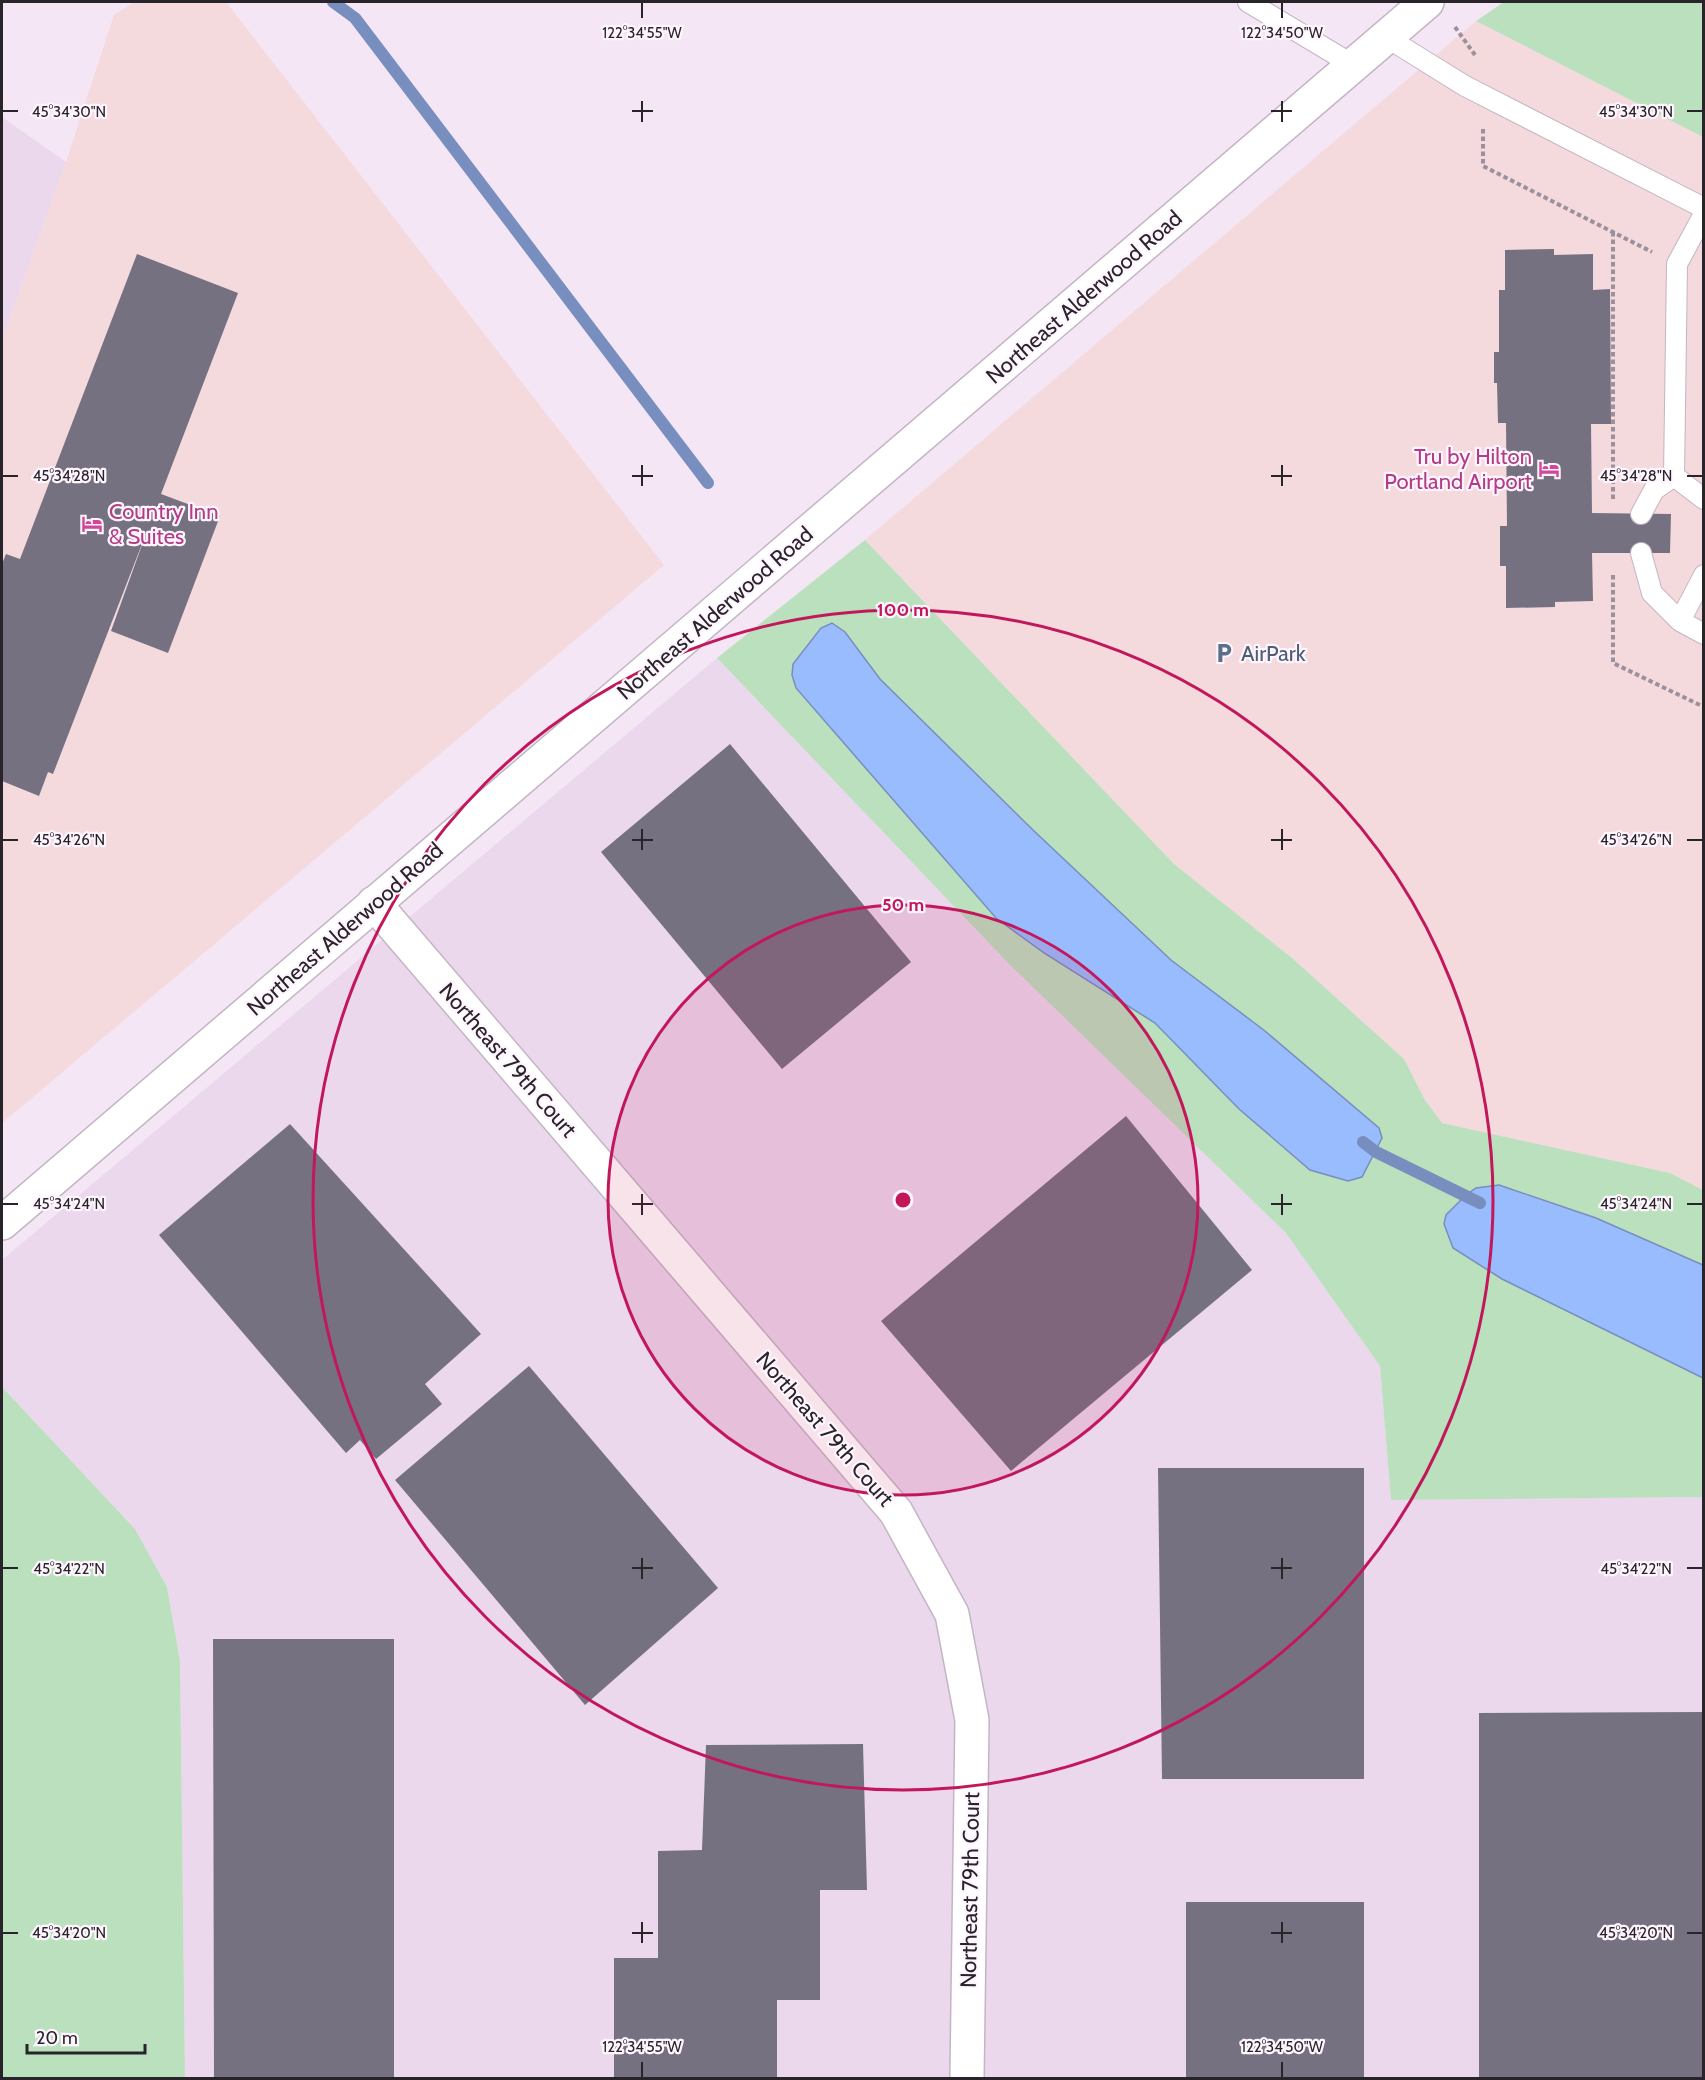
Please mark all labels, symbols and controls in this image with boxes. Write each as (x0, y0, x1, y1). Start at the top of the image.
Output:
text: 122°34'55"W (602, 24, 683, 42)
text: 122°34'50"W (1241, 24, 1324, 42)
text: 45°34'30"N (32, 103, 106, 121)
text: 45°34'30"N (1599, 103, 1673, 121)
street label: Northeast Alderwood Road (981, 205, 1187, 389)
place label: Tru by Hilton Portland Airport (1384, 443, 1533, 495)
hotel icon: Tru by Hilton Portland Airport (1537, 457, 1561, 481)
text: 45°34'28"N (33, 467, 105, 485)
text: 45°34'28"N (1600, 467, 1672, 485)
place label: Country Inn & Suites (109, 498, 218, 550)
hotel icon: Country Inn & Suites (80, 512, 104, 536)
street label: Northeast Alderwood Road (612, 521, 818, 705)
text: 100 m (877, 599, 929, 621)
place label: AirPark (1241, 640, 1306, 667)
parking icon: AirPark (1212, 641, 1236, 665)
text: 45°34'26"N (33, 831, 105, 849)
text: 45°34'26"N (1600, 831, 1672, 849)
street label: Northeast Alderwood Road (242, 837, 448, 1021)
text: 50 m (882, 894, 924, 916)
street label: Northeast 79th Court (434, 977, 583, 1143)
centre of rings (893, 1190, 913, 1210)
text: 45°34'24"N (33, 1195, 105, 1213)
text: 45°34'24"N (1600, 1195, 1672, 1213)
street label: Northeast 79th Court (751, 1346, 900, 1512)
text: 45°34'22"N (33, 1560, 105, 1578)
text: 45°34'22"N (1600, 1560, 1672, 1578)
street label: Northeast 79th Court (955, 1791, 985, 1988)
text: 45°34'20"N (32, 1924, 106, 1942)
text: 45°34'20"N (1599, 1924, 1673, 1942)
scale bar (27, 2017, 146, 2055)
text: 20 m (36, 2027, 78, 2049)
text: 122°34'55"W (602, 2038, 683, 2056)
text: 122°34'50"W (1241, 2038, 1324, 2056)

